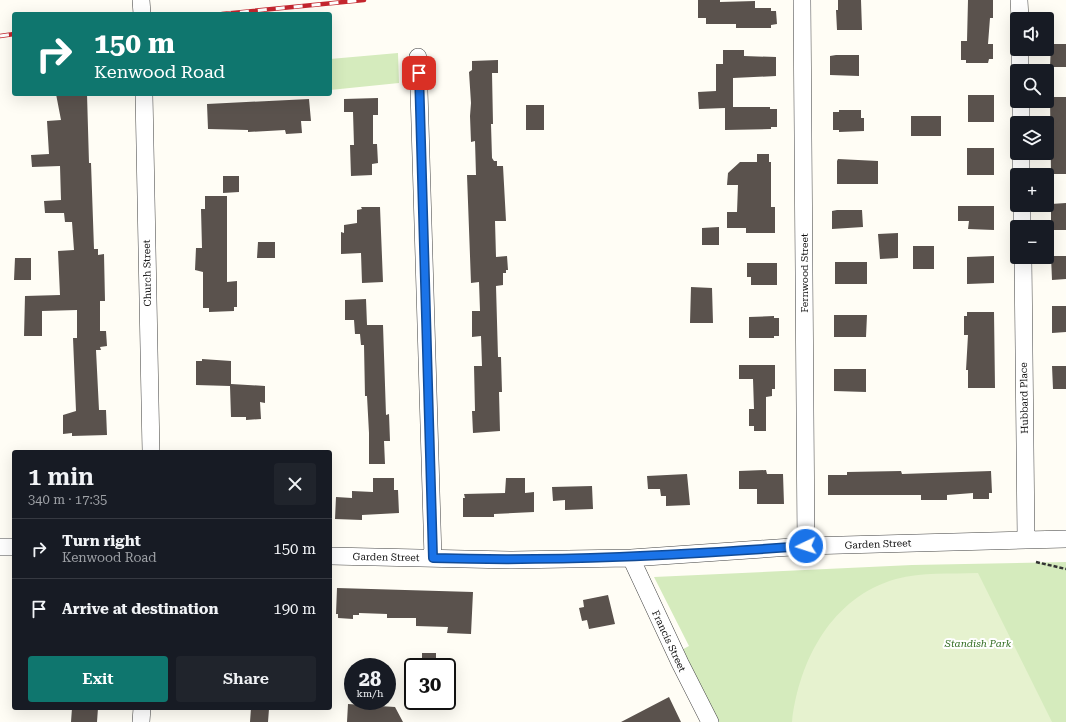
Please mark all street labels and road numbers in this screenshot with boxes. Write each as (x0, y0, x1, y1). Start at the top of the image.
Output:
street label: Fernwood Street (799, 233, 810, 313)
street label: Church Street (141, 239, 153, 307)
street label: Hubbard Place (1018, 362, 1030, 434)
street label: Garden Street (844, 537, 912, 551)
street label: Garden Street (352, 551, 420, 563)
street label: Francis Street (650, 609, 688, 674)

